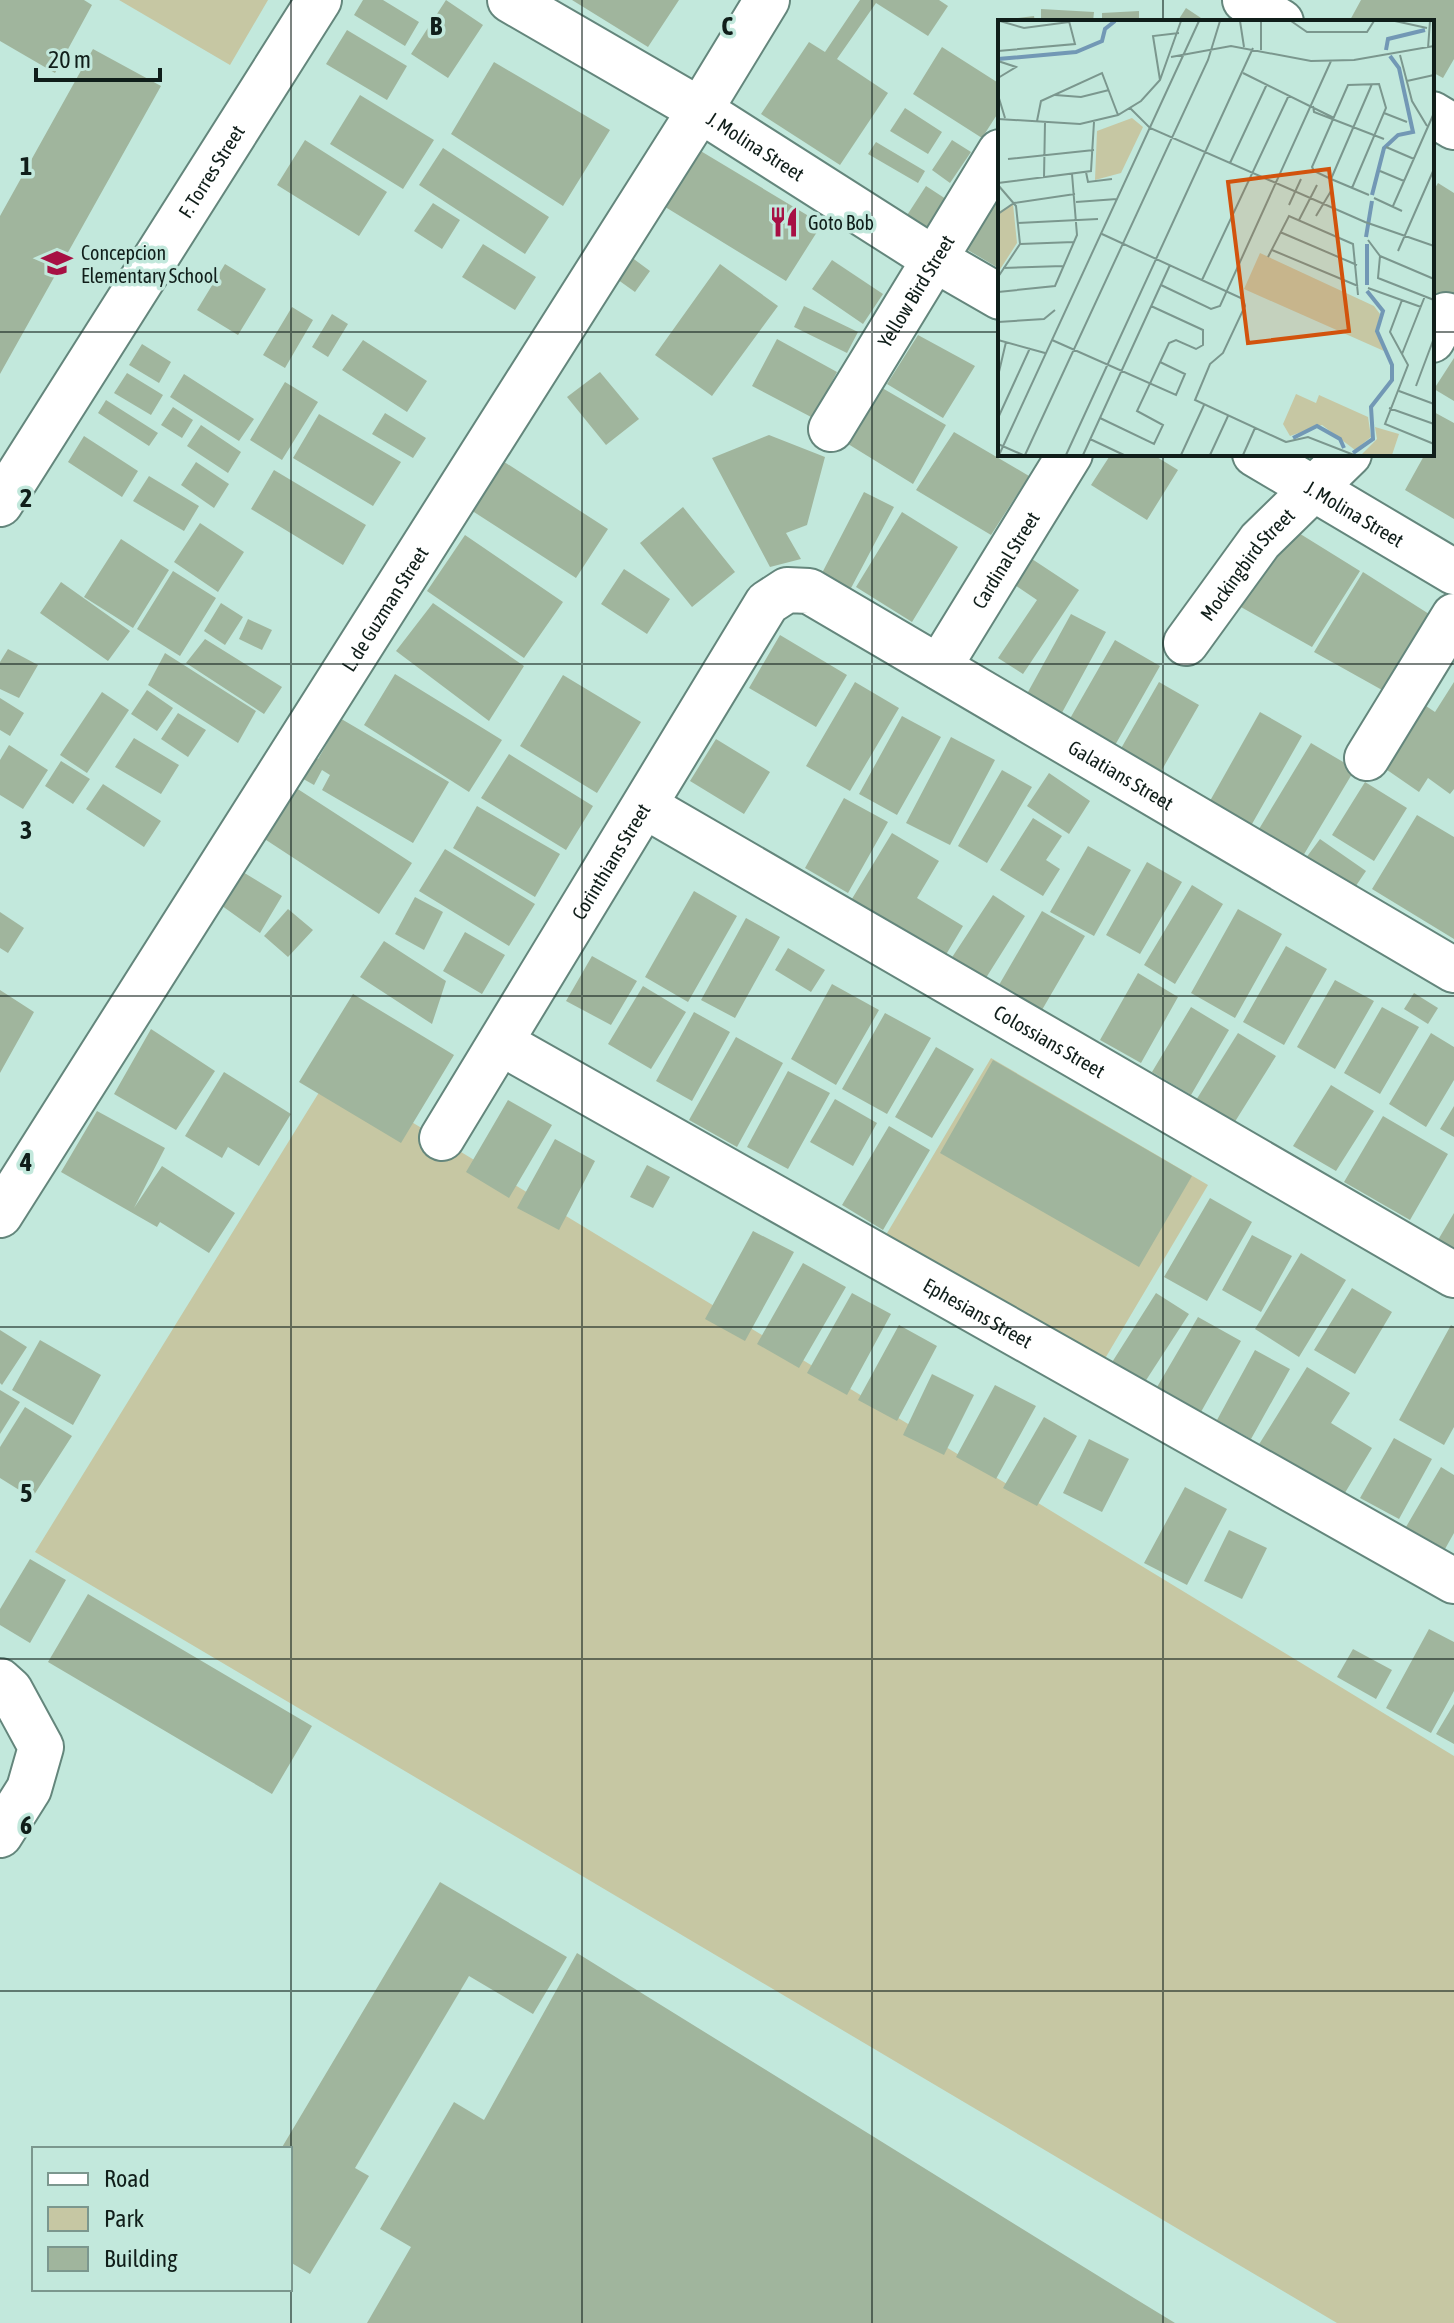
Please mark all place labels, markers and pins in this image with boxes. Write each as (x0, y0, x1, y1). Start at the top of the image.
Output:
restaurant icon: Goto Bob (767, 205, 801, 239)
place label: Goto Bob (808, 211, 874, 234)
place label: Concepcion Elementary School (81, 241, 219, 287)
school or university icon: Concepcion Elementary School (40, 246, 74, 280)

